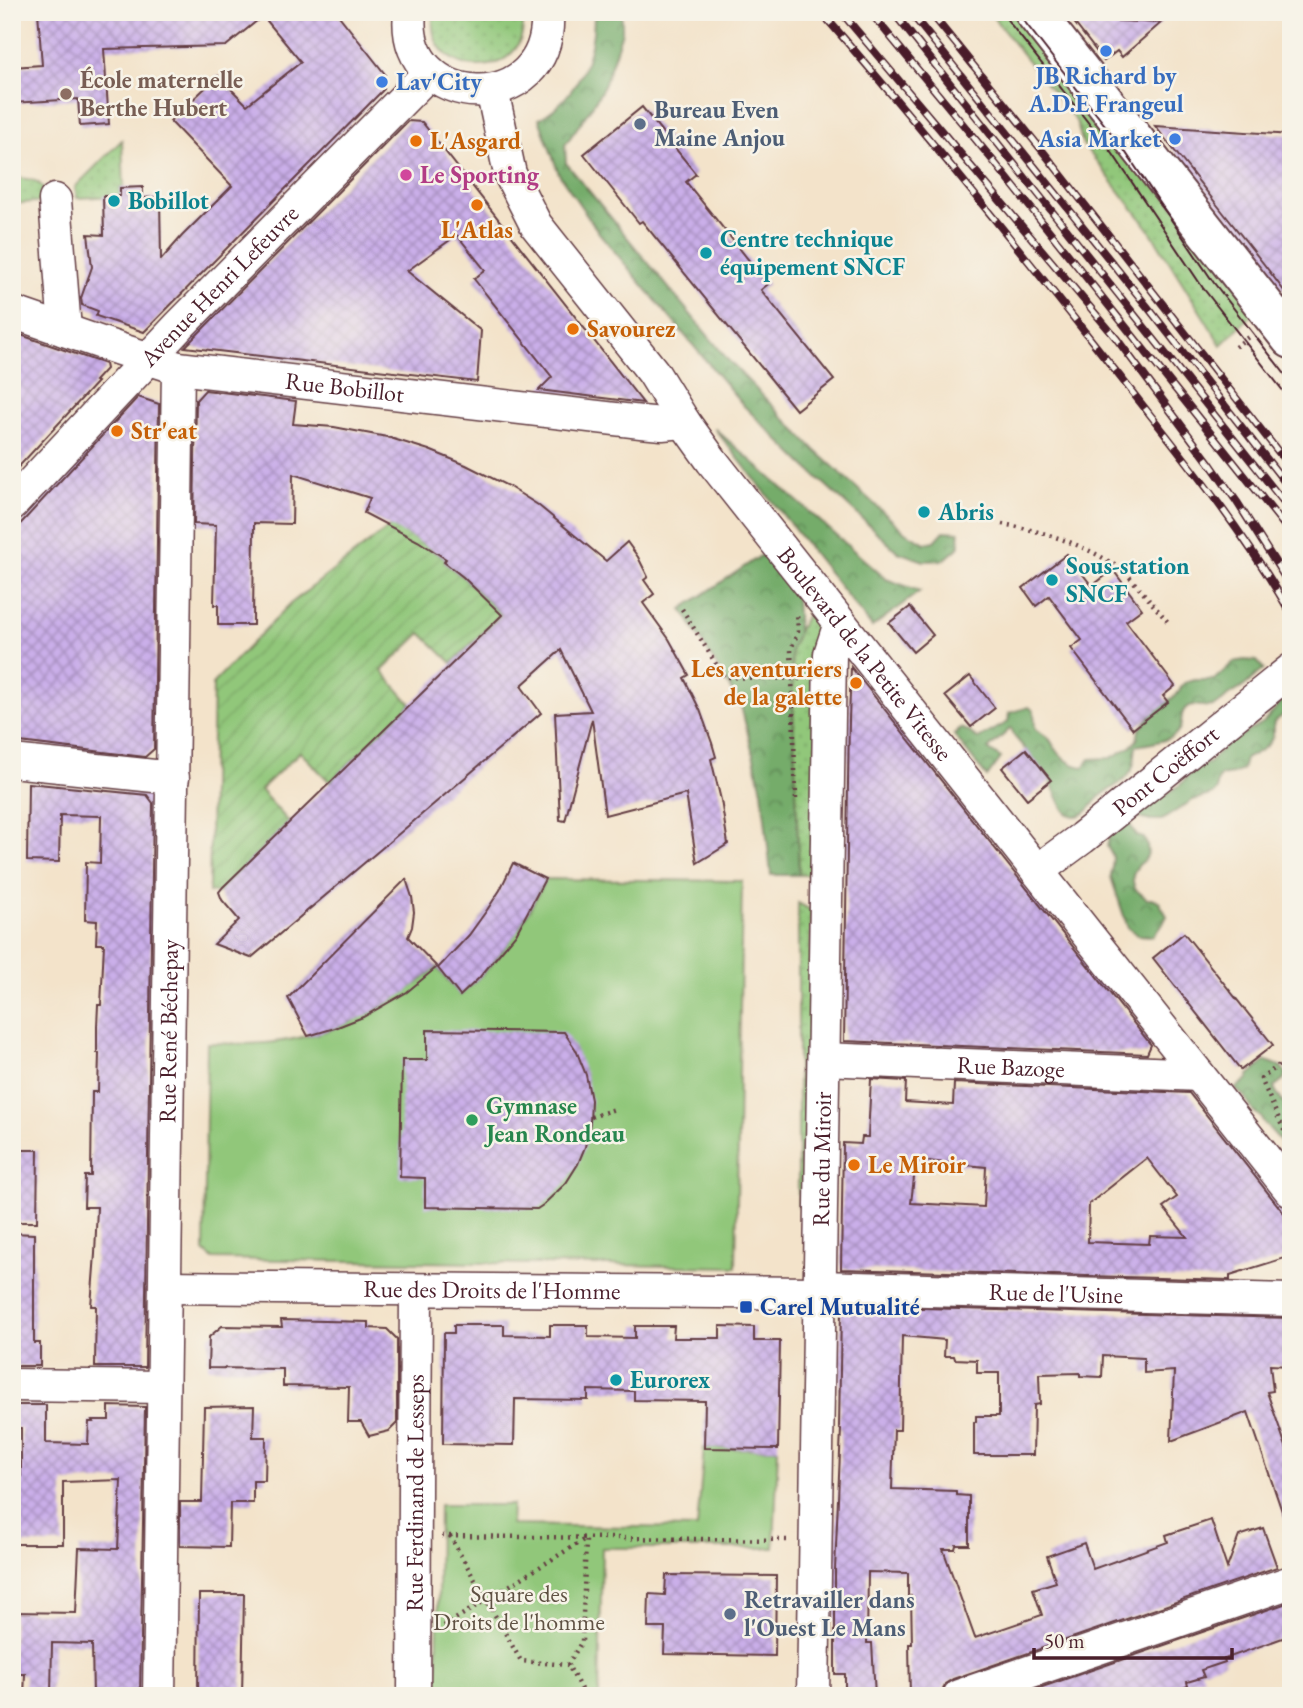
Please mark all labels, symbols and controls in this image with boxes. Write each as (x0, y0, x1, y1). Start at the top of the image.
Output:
marker: JB Richard by A.D.E Frangeul (1098, 43, 1114, 59)
place label: JB Richard by A.D.E Frangeul (1027, 60, 1184, 120)
place label: École maternelle Berthe Hubert (80, 64, 243, 123)
place label: Lav'City (396, 66, 482, 98)
marker: Lav'City (374, 74, 390, 90)
marker: École maternelle Berthe Hubert (58, 86, 74, 102)
place label: Bureau Even Maine Anjou (654, 94, 786, 154)
marker: Bureau Even Maine Anjou (632, 116, 648, 132)
place label: Asia Market (1037, 123, 1161, 154)
place label: L'Asgard (430, 125, 522, 157)
marker: Asia Market (1167, 131, 1183, 147)
marker: L'Asgard (408, 133, 424, 149)
place label: Le Sporting (420, 159, 540, 191)
marker: Le Sporting (398, 167, 414, 183)
place label: Bobillot (128, 185, 209, 216)
marker: Bobillot (106, 193, 122, 209)
marker: L'Atlas (469, 197, 485, 213)
street label: Avenue Henri Lefeuvre (132, 198, 305, 374)
place label: L'Atlas (441, 214, 513, 245)
place label: Centre technique équipement SNCF (720, 223, 905, 283)
marker: Centre technique équipement SNCF (698, 245, 714, 261)
place label: Savourez (587, 313, 676, 344)
marker: Savourez (565, 321, 581, 337)
street label: Rue Bobillot (284, 365, 406, 409)
place label: Str'eat (131, 415, 197, 446)
marker: Str'eat (109, 423, 125, 439)
place label: Abris (937, 496, 994, 527)
marker: Abris (916, 504, 932, 520)
street label: Boulevard de la Petite Vitesse (771, 540, 960, 767)
place label: Sous-station SNCF (1066, 550, 1190, 609)
marker: Sous-station SNCF (1044, 572, 1060, 588)
place label: Les aventuriers de la galette (691, 653, 842, 713)
marker: Les aventuriers de la galette (848, 675, 864, 691)
street label: Pont Coëffort (1106, 718, 1225, 823)
street label: Rue René Béchepay (151, 938, 185, 1123)
street label: Rue Bazoge (956, 1049, 1065, 1084)
place label: Gymnase Jean Rondeau (484, 1090, 626, 1149)
street label: Rue du Miroir (805, 1091, 838, 1227)
marker: Gymnase Jean Rondeau (464, 1112, 480, 1128)
place label: Le Miroir (868, 1149, 966, 1180)
marker: Le Miroir (846, 1157, 862, 1173)
street label: Rue des Droits de l'Homme (363, 1273, 621, 1306)
street label: Rue de l'Usine (988, 1276, 1123, 1310)
place label: Carel Mutualité (760, 1291, 920, 1322)
marker: Carel Mutualité (738, 1299, 754, 1315)
place label: Eurorex (630, 1364, 710, 1395)
marker: Eurorex (608, 1372, 624, 1388)
street label: Rue Ferdinand de Lesseps (398, 1374, 431, 1612)
park label: Square des Droits de l'homme (433, 1578, 605, 1637)
place label: Retravailler dans l'Ouest Le Mans (744, 1584, 915, 1643)
marker: Retravailler dans l'Ouest Le Mans (722, 1606, 738, 1622)
scale bar (1034, 1617, 1231, 1661)
text: 50 m (1044, 1627, 1085, 1654)

